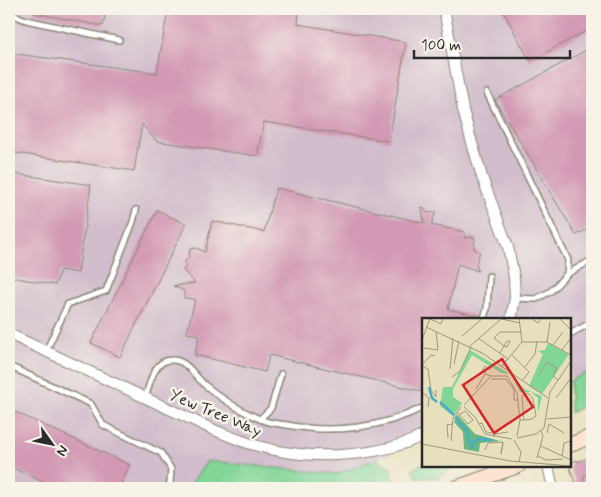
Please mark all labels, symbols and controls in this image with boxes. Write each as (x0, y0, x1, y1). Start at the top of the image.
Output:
scale bar (414, 28, 570, 60)
text: 100 m (421, 36, 461, 56)
inset map (422, 318, 571, 467)
street label: Yew Tree Way (166, 385, 265, 442)
north arrow (28, 420, 78, 470)
text: N (52, 442, 72, 459)

